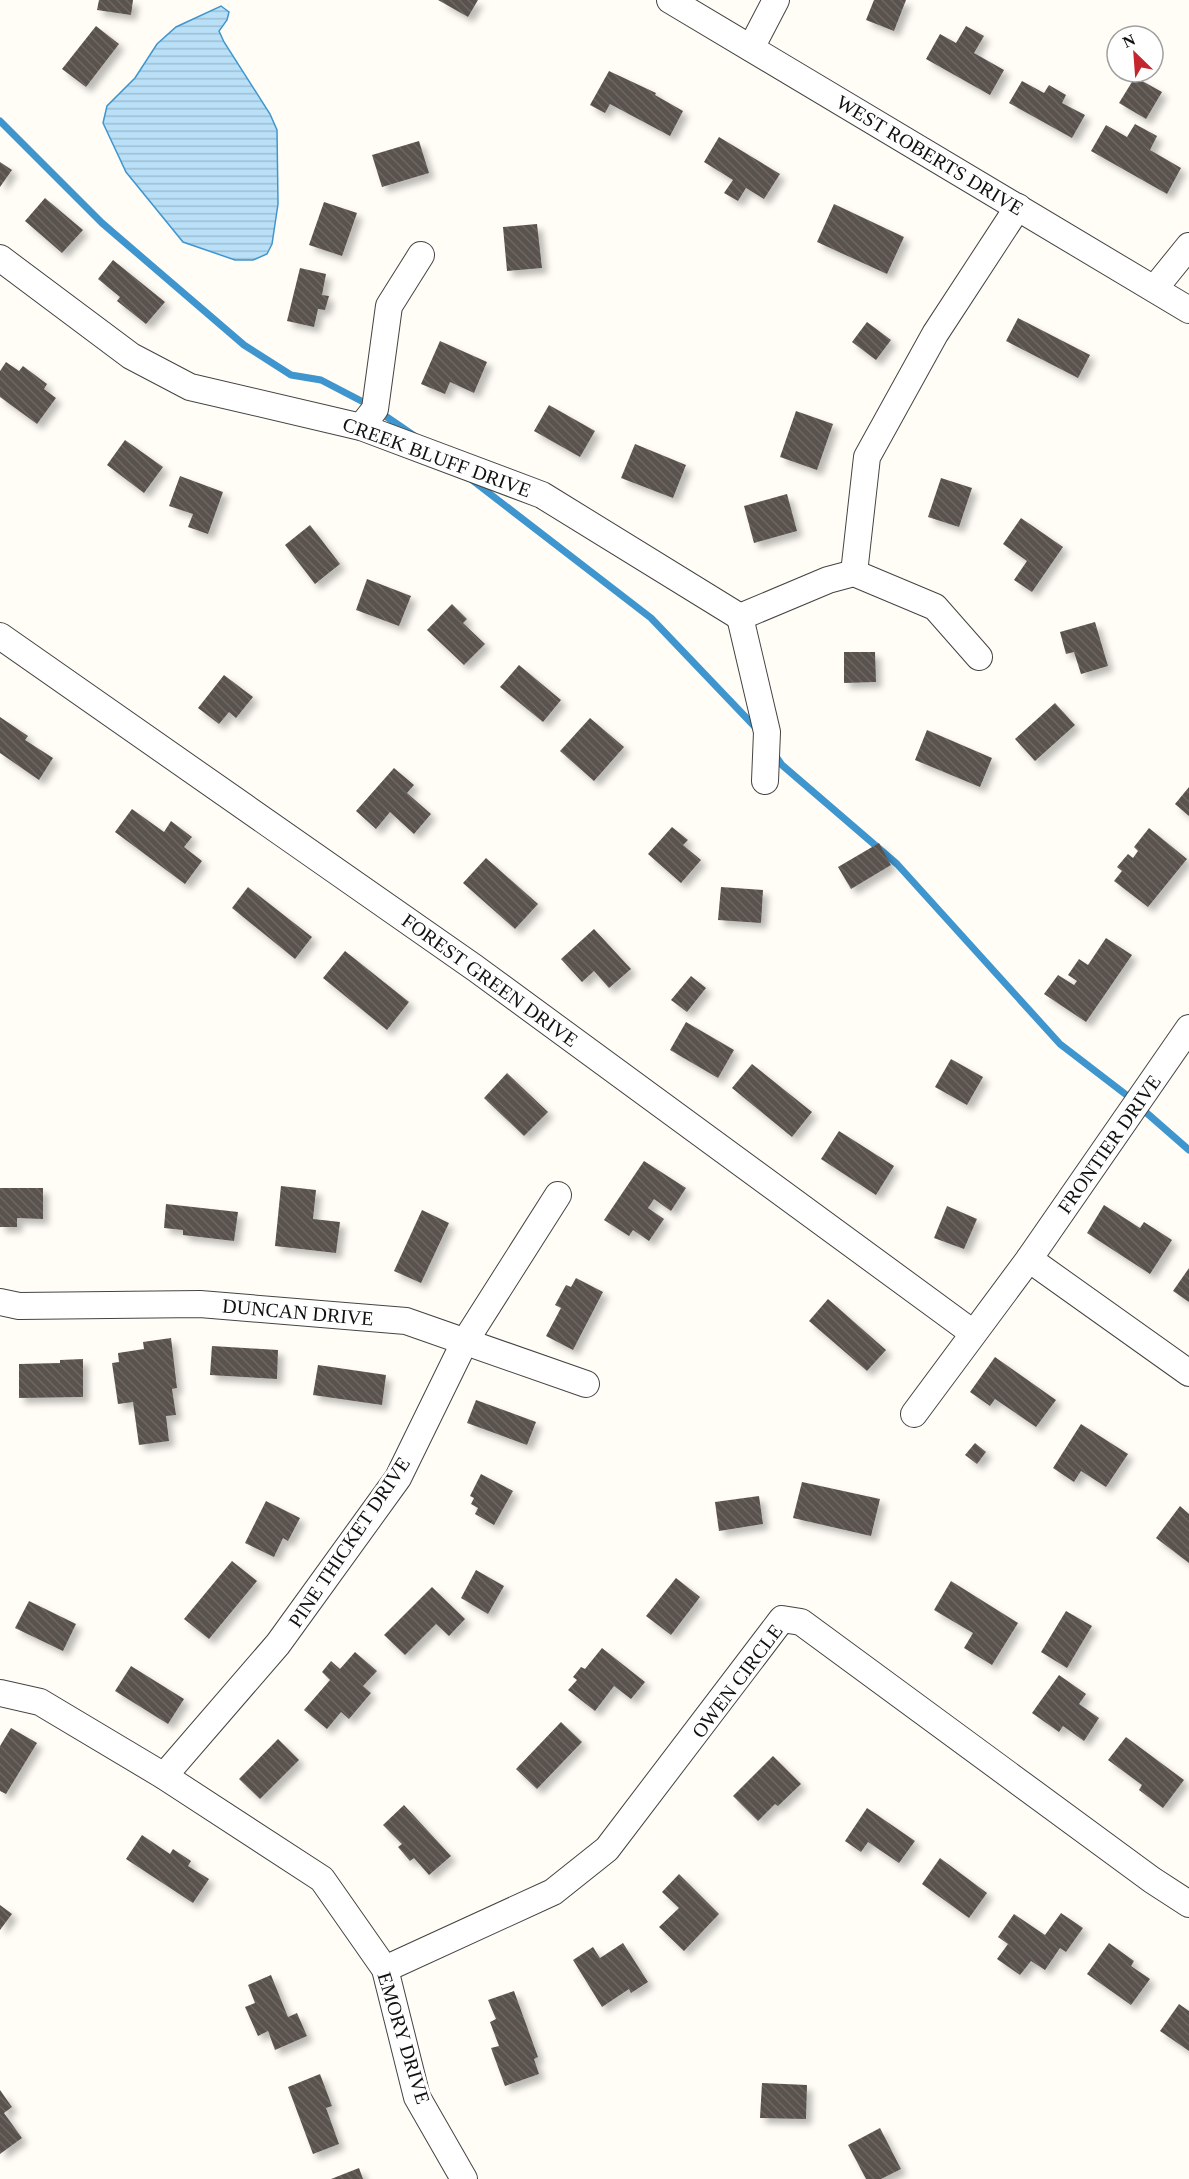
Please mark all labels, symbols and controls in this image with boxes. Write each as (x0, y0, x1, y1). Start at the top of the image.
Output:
north arrow (1105, 24, 1165, 84)
text: N (1120, 31, 1138, 51)
street label: WEST ROBERTS DRIVE (833, 90, 1027, 220)
street label: CREEK BLUFF DRIVE (340, 413, 534, 501)
street label: FOREST GREEN DRIVE (398, 909, 582, 1051)
street label: FRONTIER DRIVE (1053, 1071, 1165, 1217)
street label: DUNCAN DRIVE (221, 1294, 375, 1330)
street label: PINE THICKET DRIVE (284, 1453, 414, 1631)
street label: OWEN CIRCLE (687, 1620, 787, 1742)
street label: EMORY DRIVE (374, 1970, 434, 2106)

